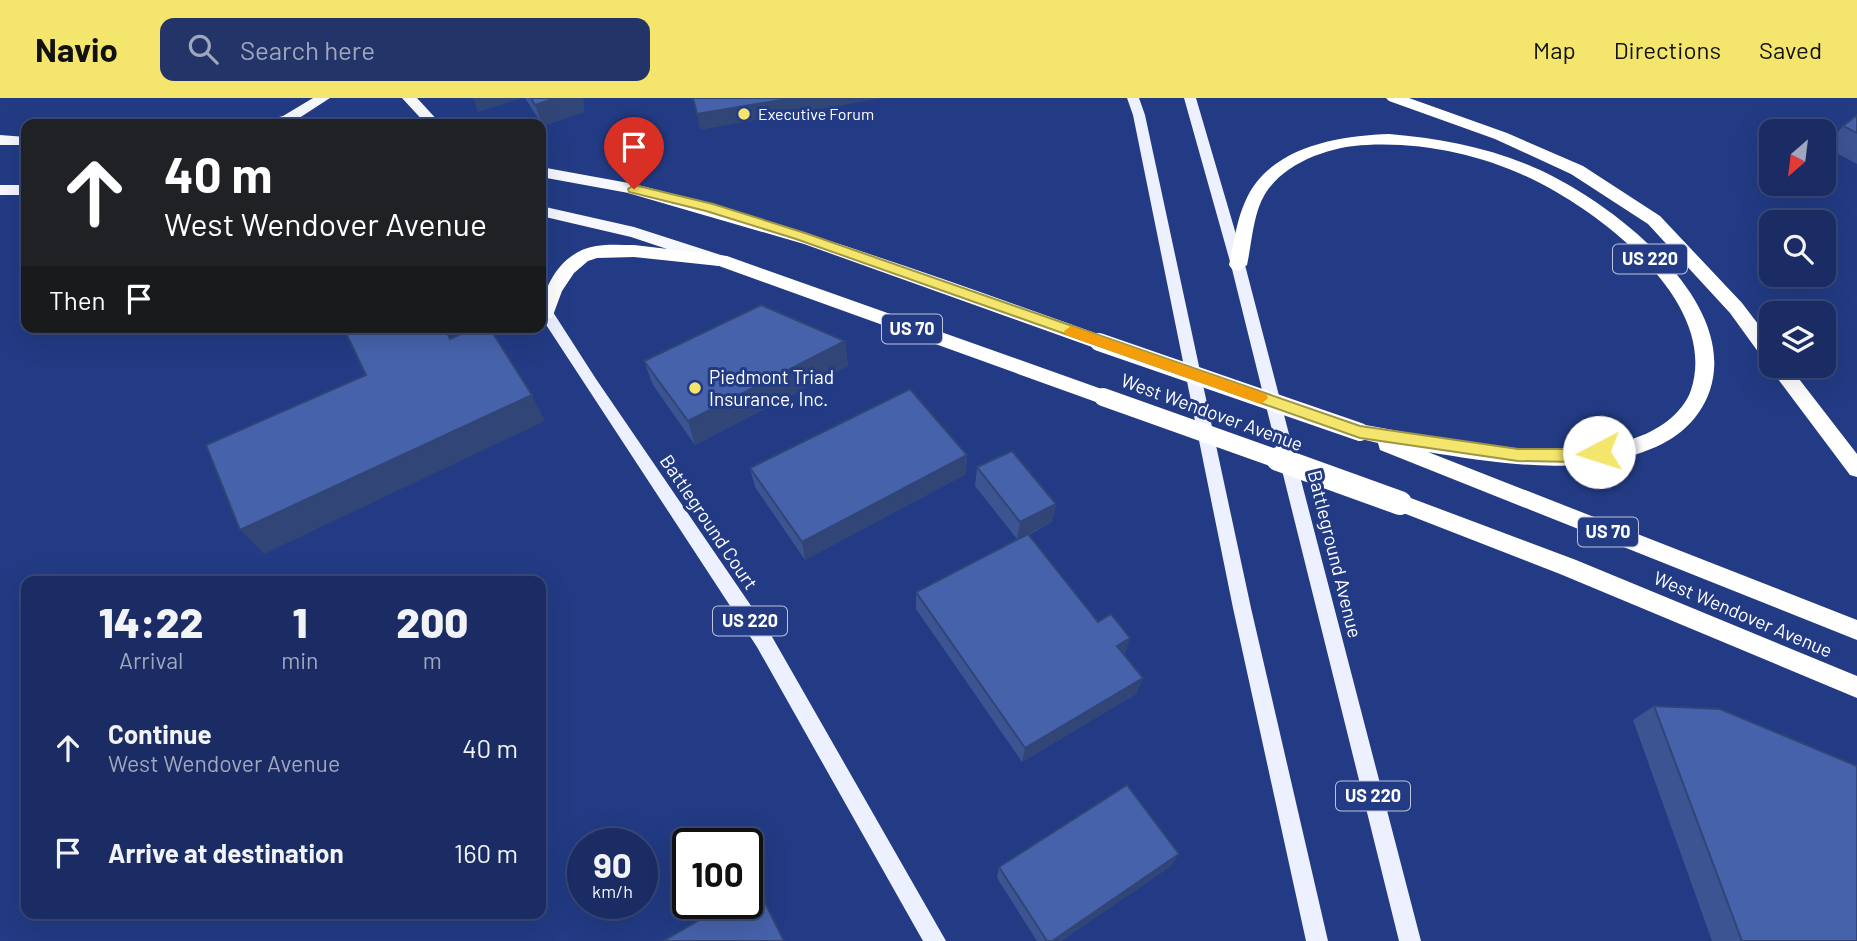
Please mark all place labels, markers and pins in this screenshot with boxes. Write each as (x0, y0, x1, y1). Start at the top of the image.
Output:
place label: Executive Forum (758, 104, 874, 123)
marker: Executive Forum (736, 106, 752, 122)
pin (604, 117, 664, 189)
place label: Piedmont Triad Insurance, Inc. (709, 365, 834, 410)
marker: Piedmont Triad Insurance, Inc. (687, 380, 703, 396)

